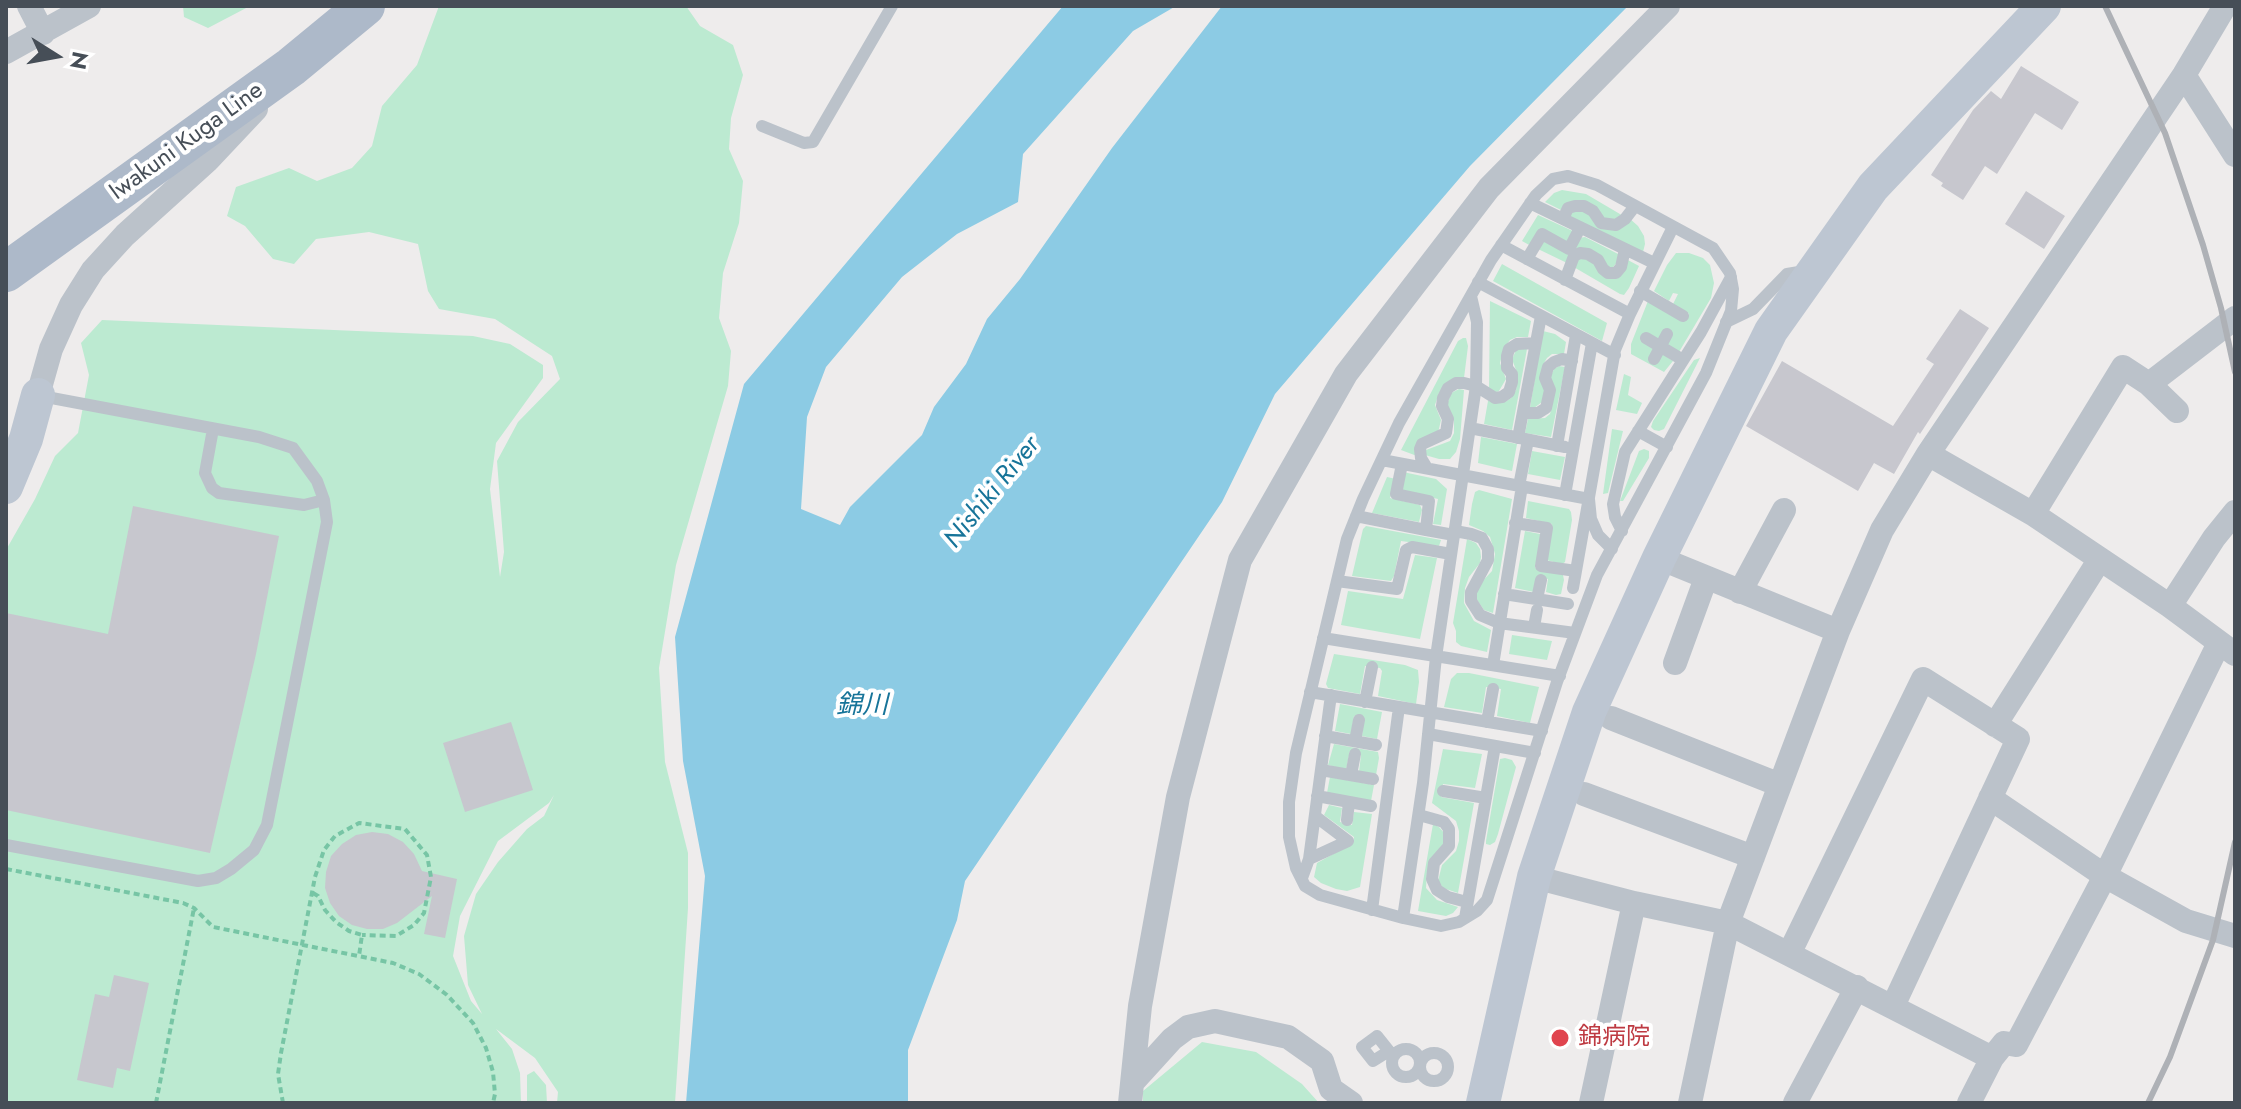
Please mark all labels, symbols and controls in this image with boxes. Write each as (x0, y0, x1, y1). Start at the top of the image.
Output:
north arrow (16, 16, 96, 96)
text: N (62, 49, 97, 72)
street label: Iwakuni Kuga Line (105, 77, 269, 207)
water label: Nishiki River (939, 431, 1047, 555)
water label: 錦川 (836, 691, 888, 723)
place label: 錦病院 (1578, 1024, 1650, 1052)
marker: 錦病院 (1549, 1027, 1571, 1049)

